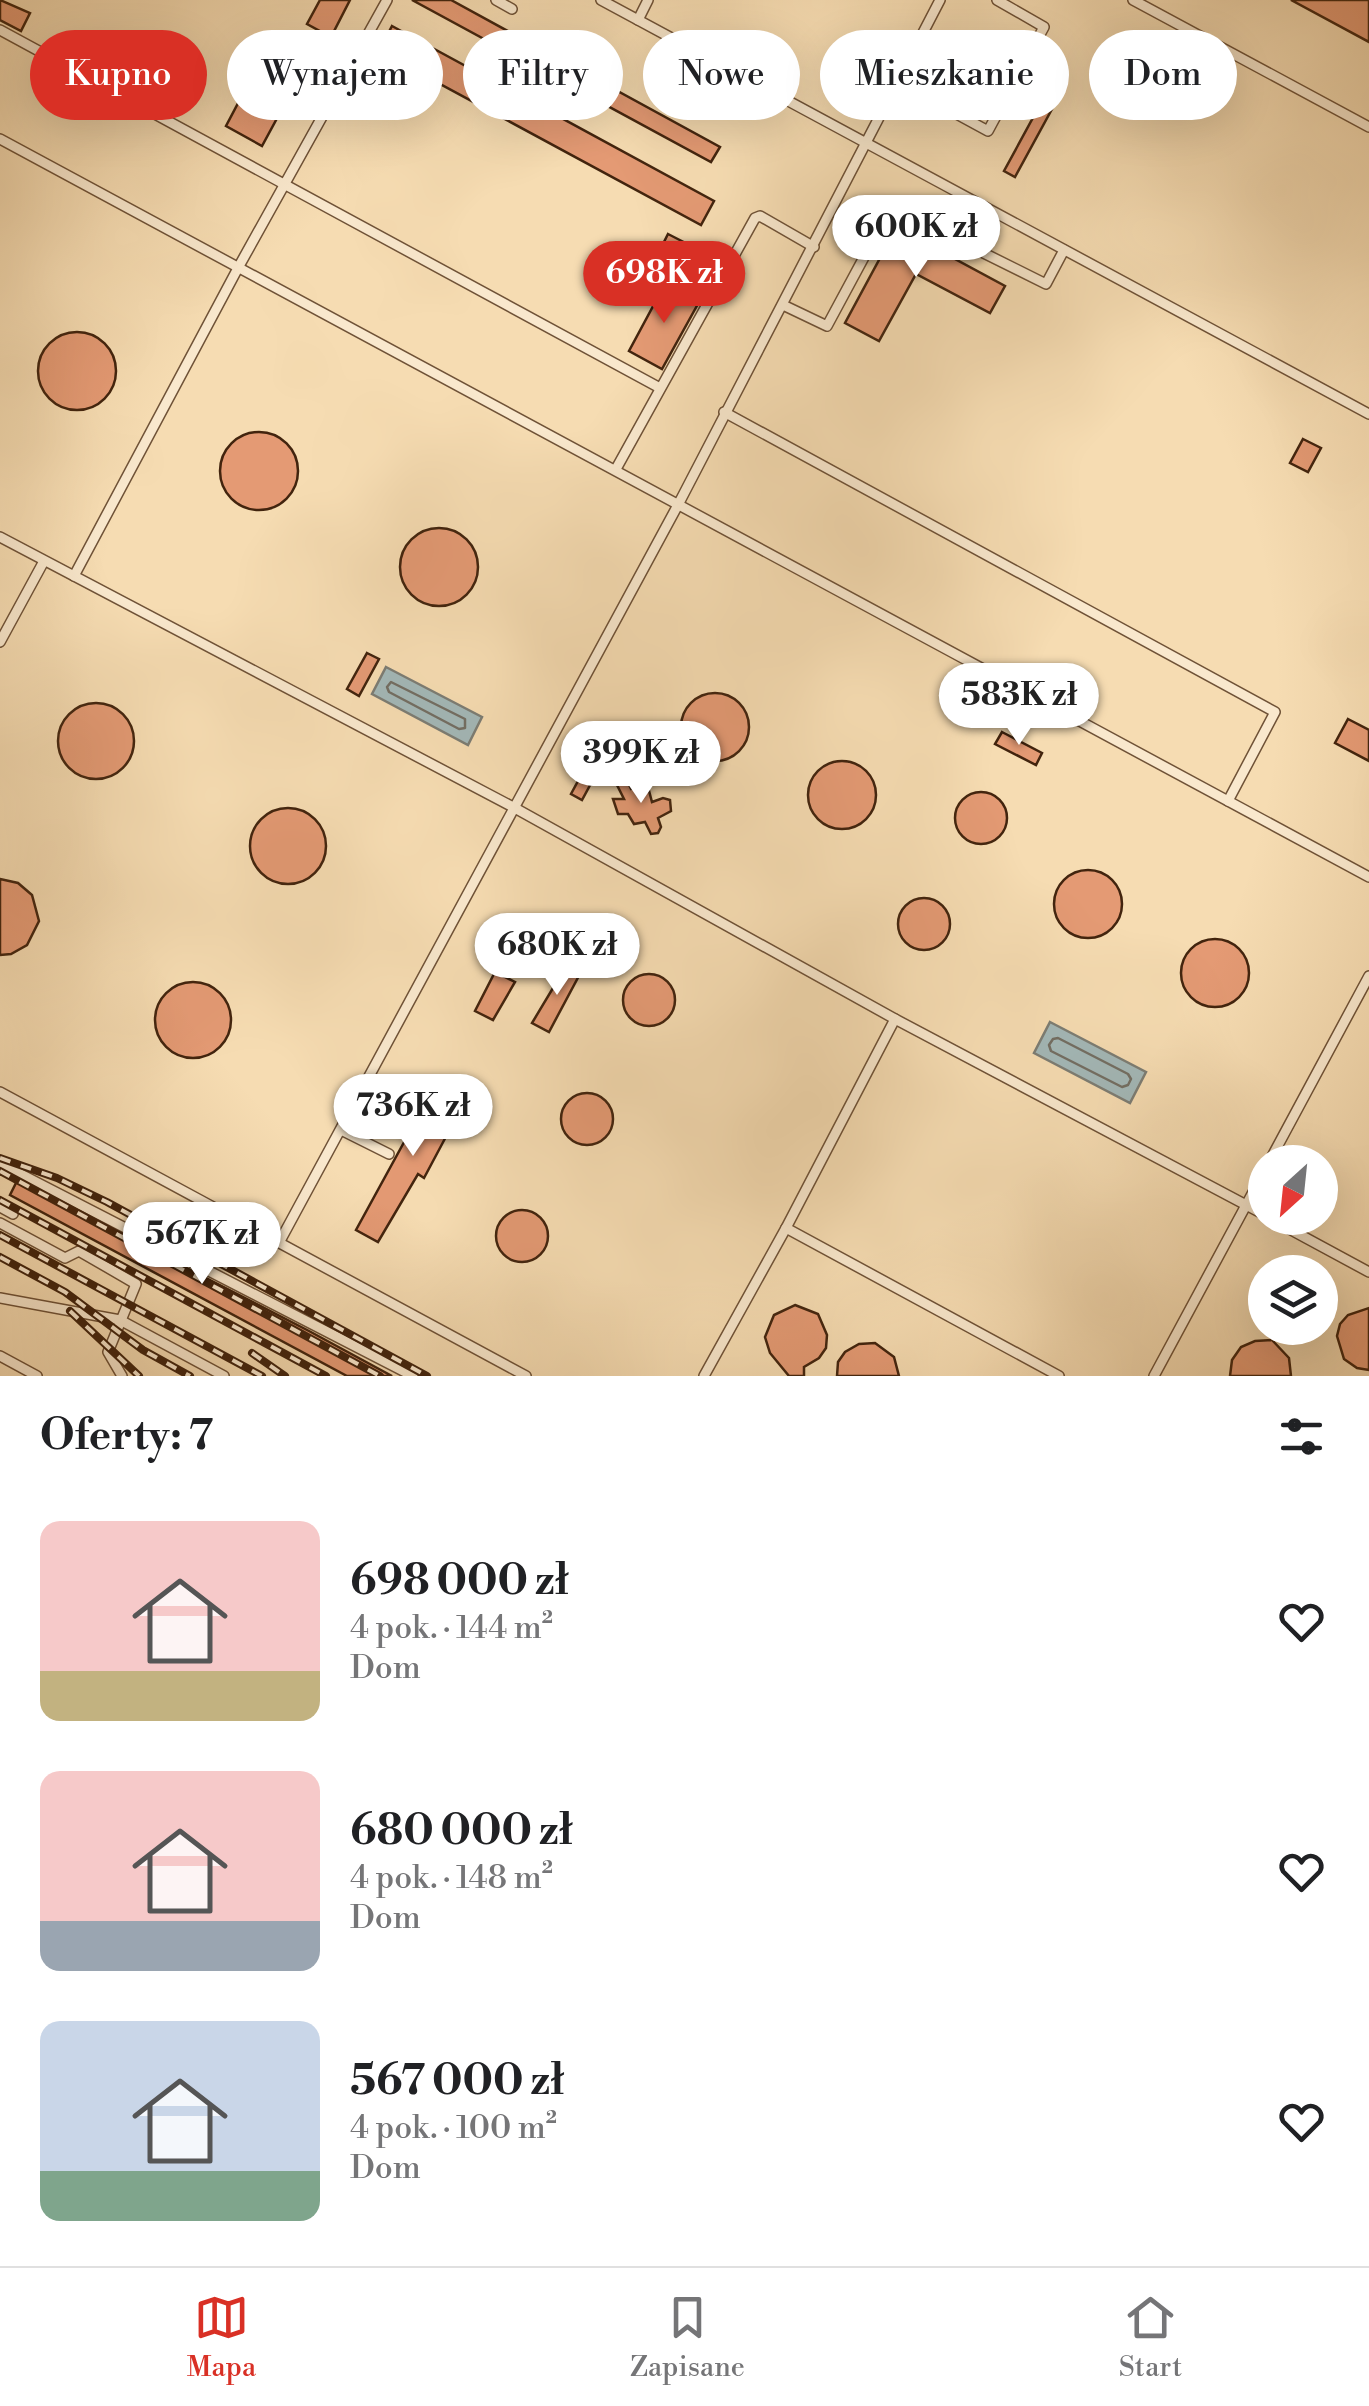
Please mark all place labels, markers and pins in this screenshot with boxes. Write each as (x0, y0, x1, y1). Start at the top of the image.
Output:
pin: 600K zł (824, 195, 1008, 280)
pin: 698K zł (572, 241, 756, 326)
pin: 583K zł (927, 663, 1111, 748)
pin: 399K zł (549, 721, 733, 806)
pin: 680K zł (465, 913, 649, 998)
pin: 736K zł (321, 1074, 505, 1159)
pin: 567K zł (110, 1202, 294, 1287)

